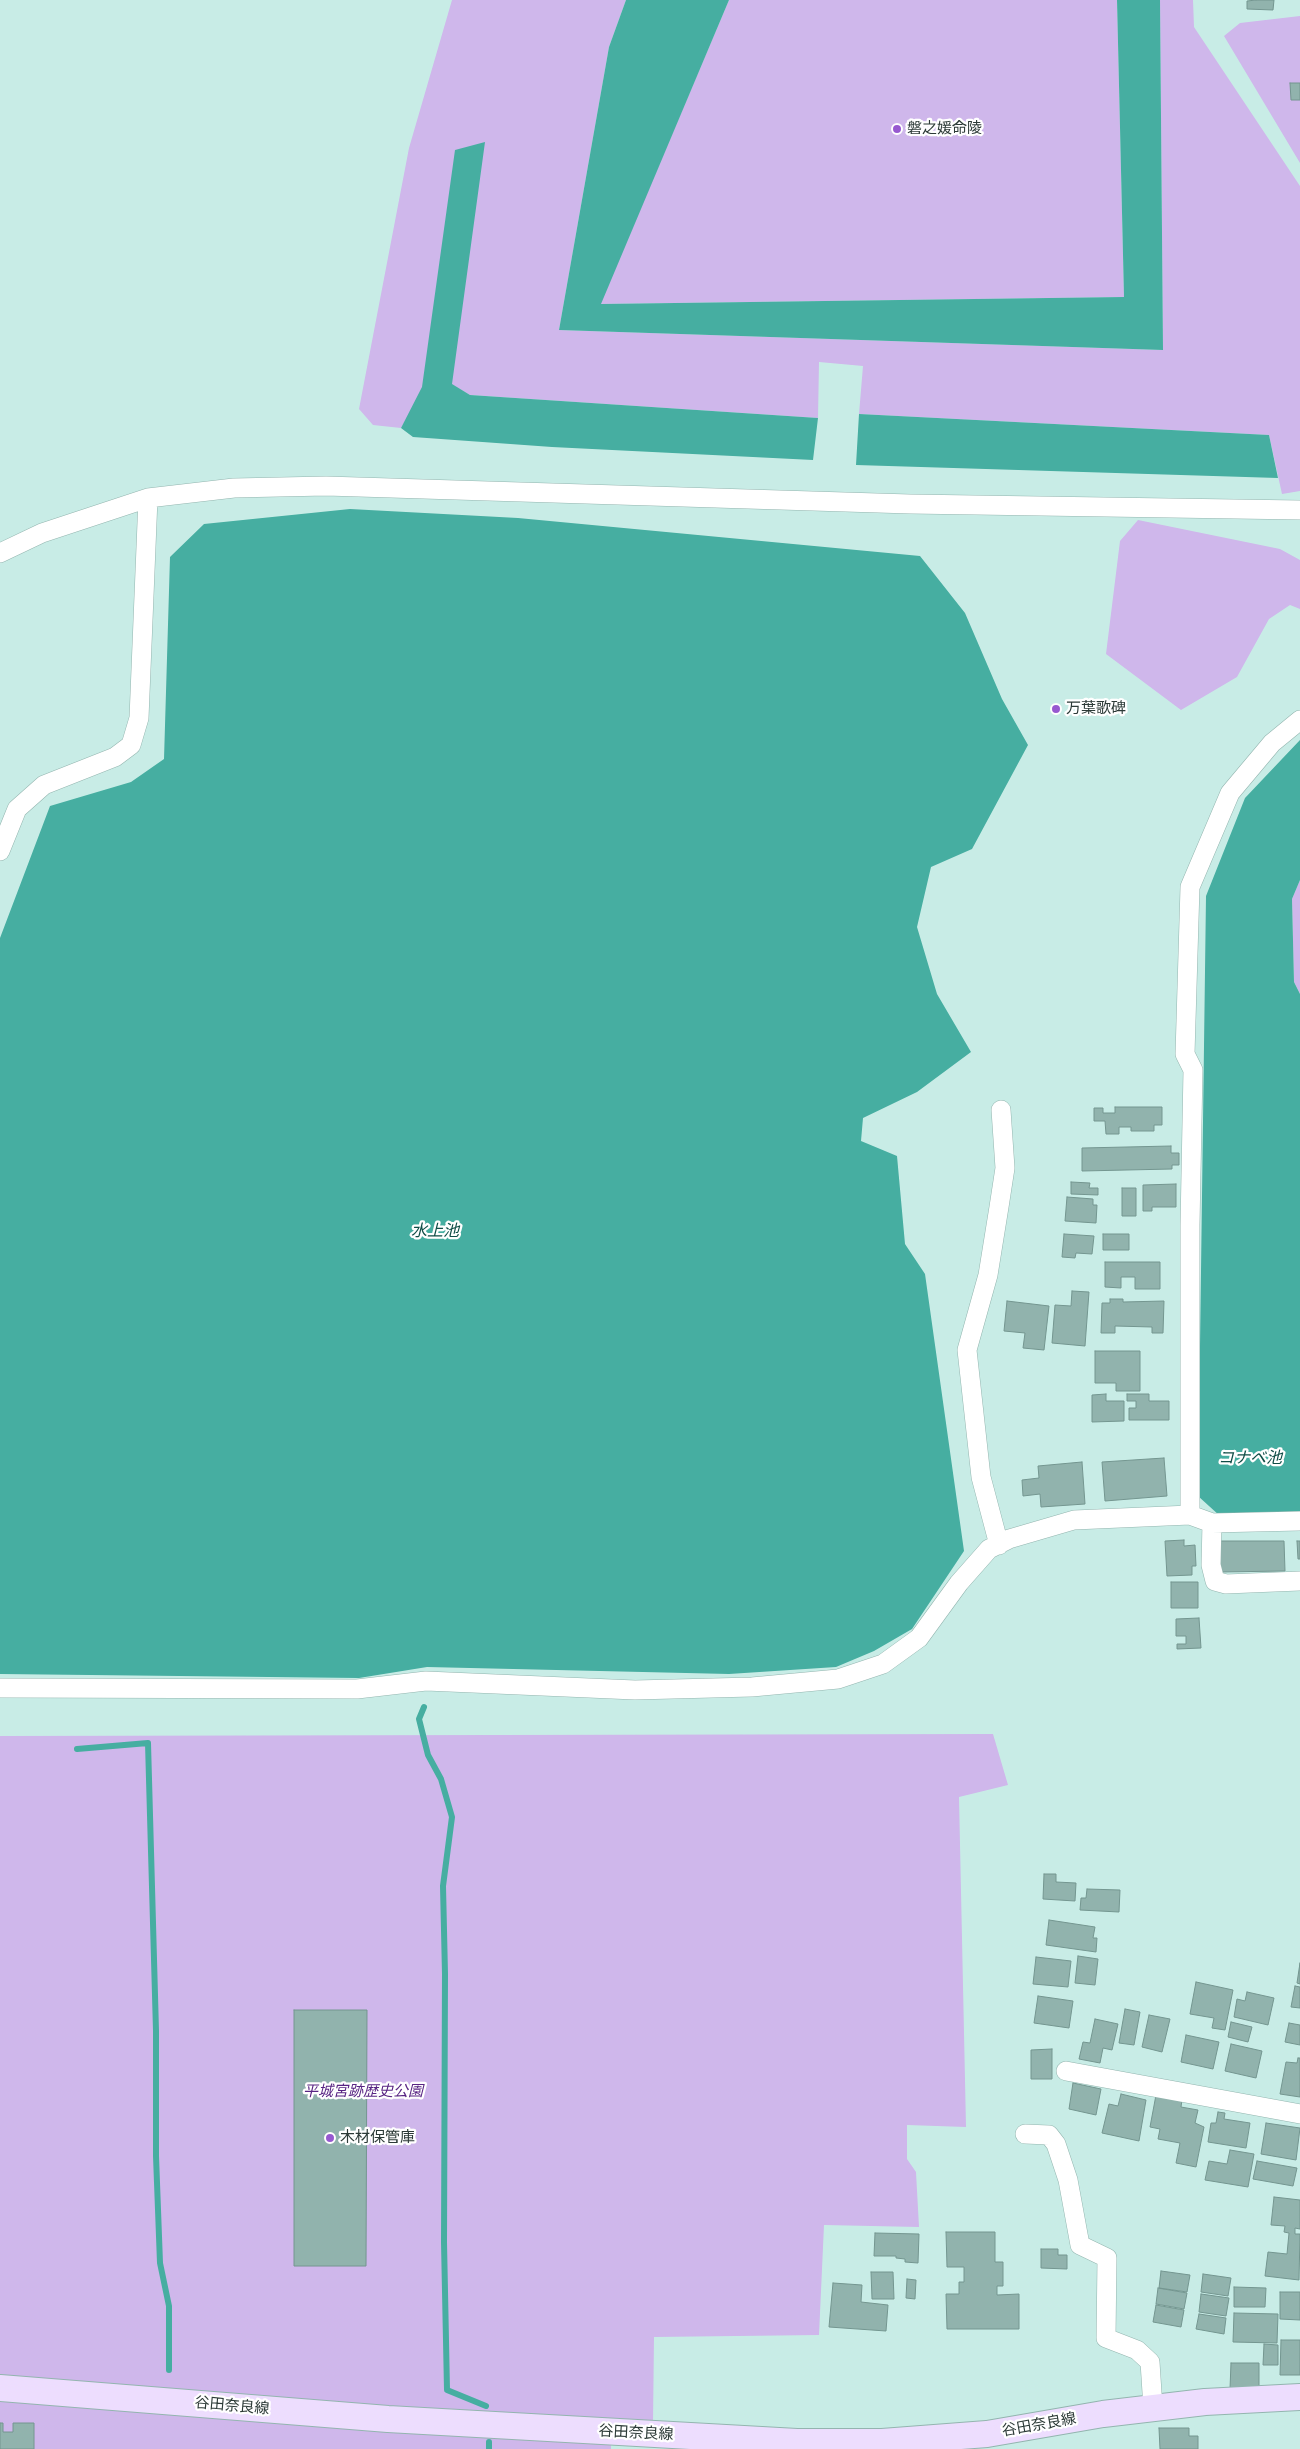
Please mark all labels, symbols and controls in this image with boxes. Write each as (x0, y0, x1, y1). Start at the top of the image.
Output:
place label: 磐之媛命陵 (907, 120, 982, 138)
marker: 磐之媛命陵 (891, 123, 903, 135)
place label: 万葉歌碑 (1066, 700, 1126, 718)
marker: 万葉歌碑 (1050, 703, 1062, 715)
water label: 水上池 (411, 1221, 459, 1241)
water label: コナベ池 (1218, 1448, 1282, 1468)
park label: 平城宮跡歴史公園 (303, 2083, 423, 2101)
place label: 木材保管庫 (340, 2129, 415, 2147)
marker: 木材保管庫 (324, 2132, 336, 2144)
street label: 谷田奈良線 (194, 2394, 270, 2418)
street label: 谷田奈良線 (1001, 2410, 1077, 2440)
street label: 谷田奈良線 (598, 2422, 674, 2444)

